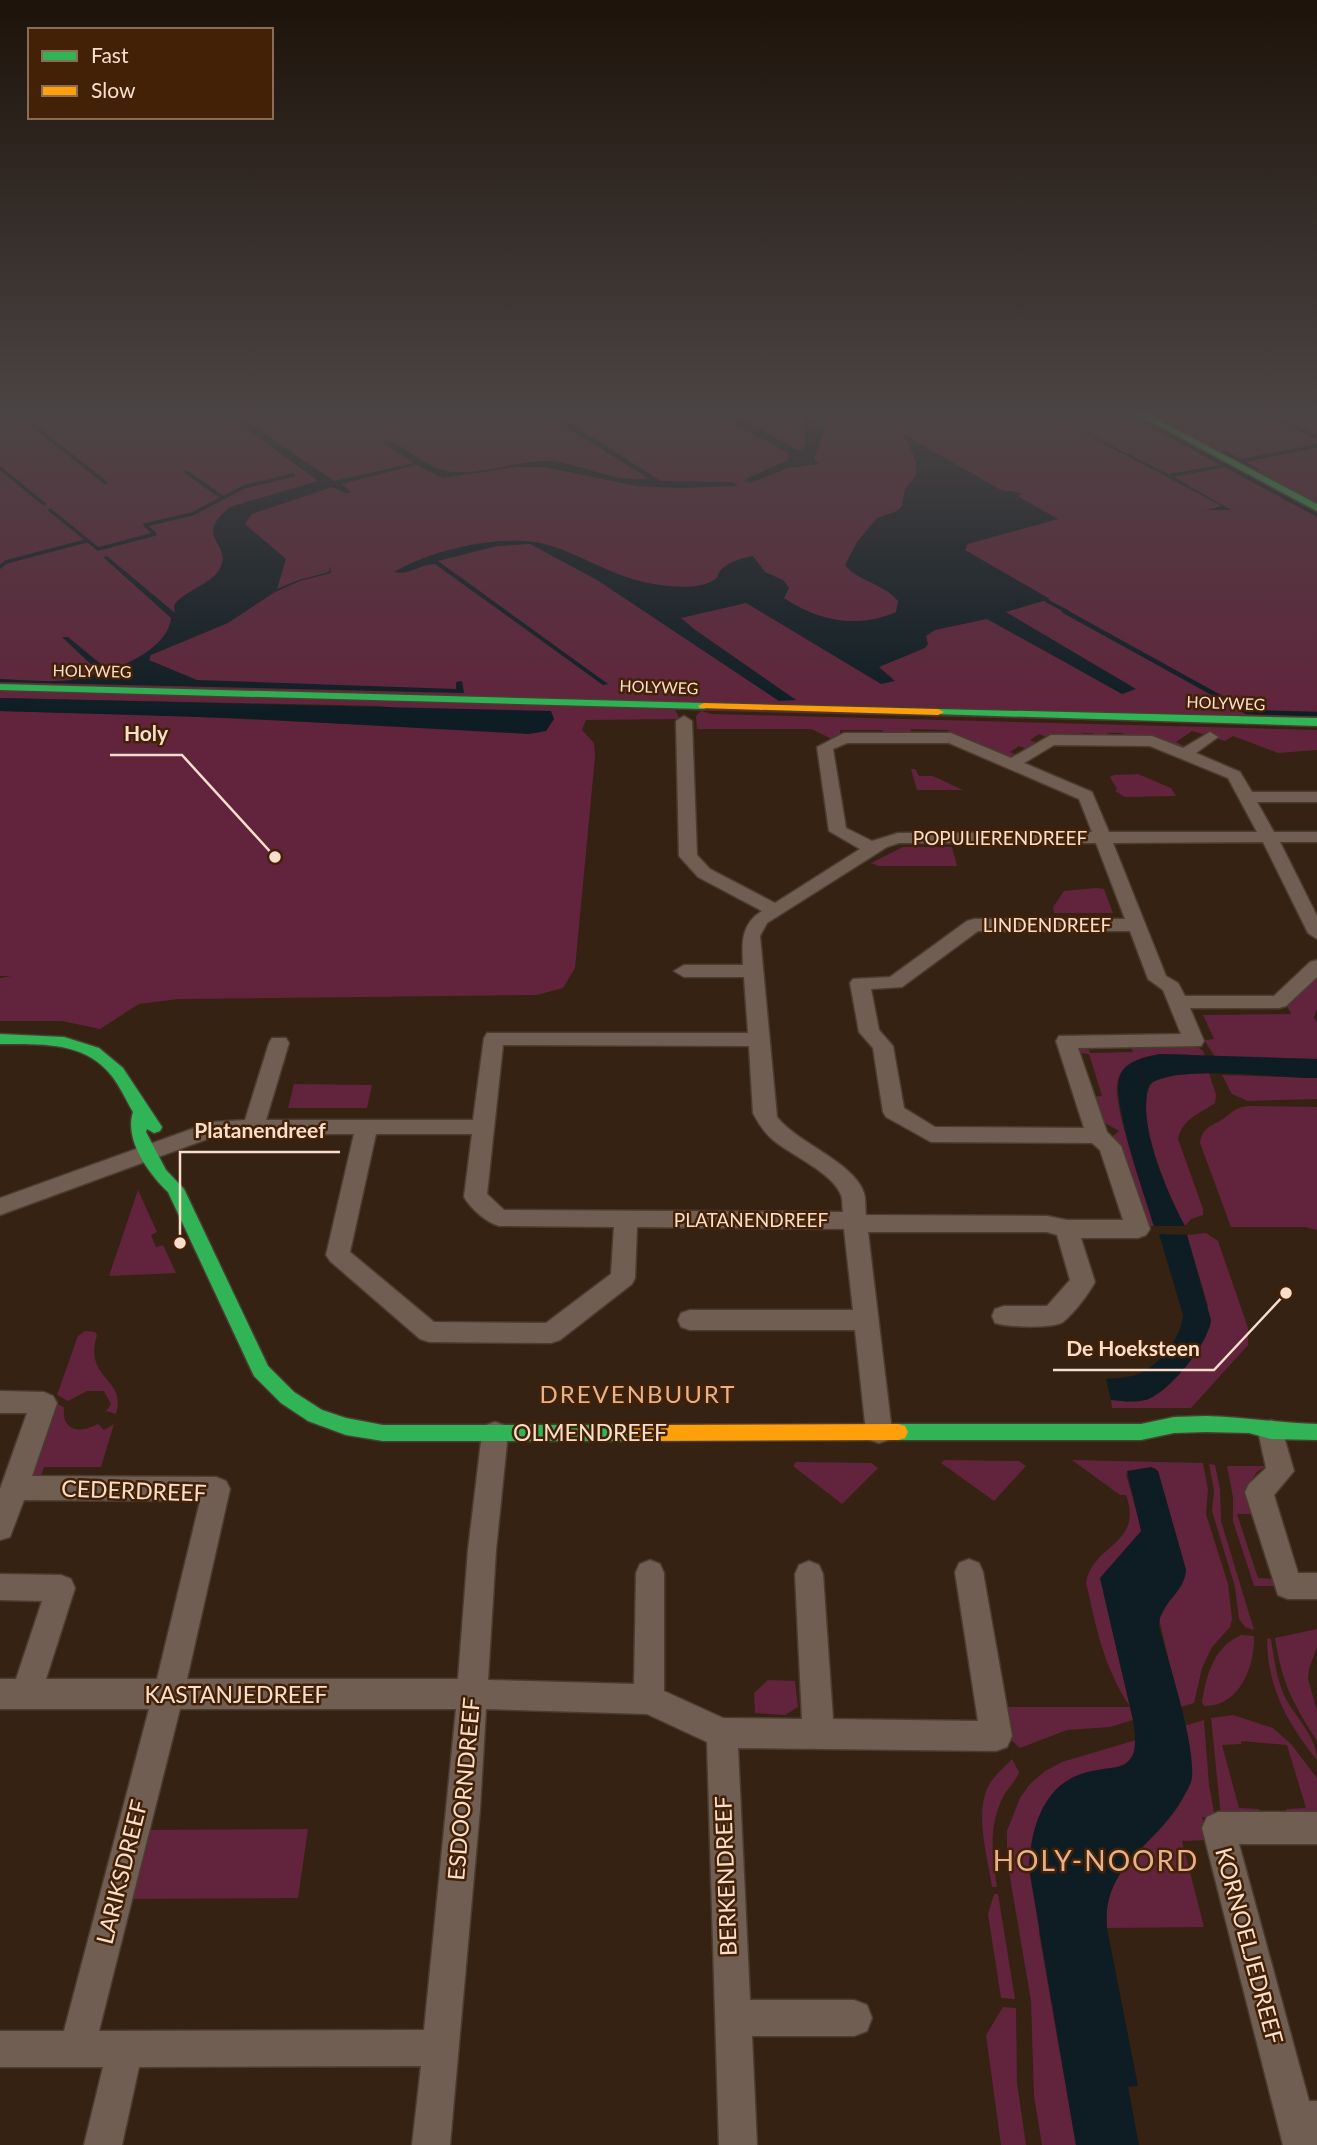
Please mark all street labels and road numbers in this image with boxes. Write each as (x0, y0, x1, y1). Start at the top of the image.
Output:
street label: HOLYWEG (52, 660, 132, 681)
street label: HOLYWEG (619, 676, 699, 697)
street label: HOLYWEG (1186, 692, 1266, 713)
street label: POPULIERENDREEF (913, 826, 1087, 849)
street label: LINDENDREEF (983, 913, 1112, 936)
street label: PLATANENDREEF (674, 1208, 828, 1231)
street label: OLMENDREEF (513, 1418, 667, 1446)
street label: CEDERDREEF (61, 1473, 207, 1507)
street label: KASTANJEDREEF (145, 1680, 327, 1708)
street label: ESDOORNDREEF (441, 1696, 485, 1882)
street label: BERKENDREEF (708, 1796, 742, 1957)
street label: LARIKSDREEF (90, 1797, 152, 1947)
street label: KORNOELJEDREEF (1210, 1844, 1290, 2047)

